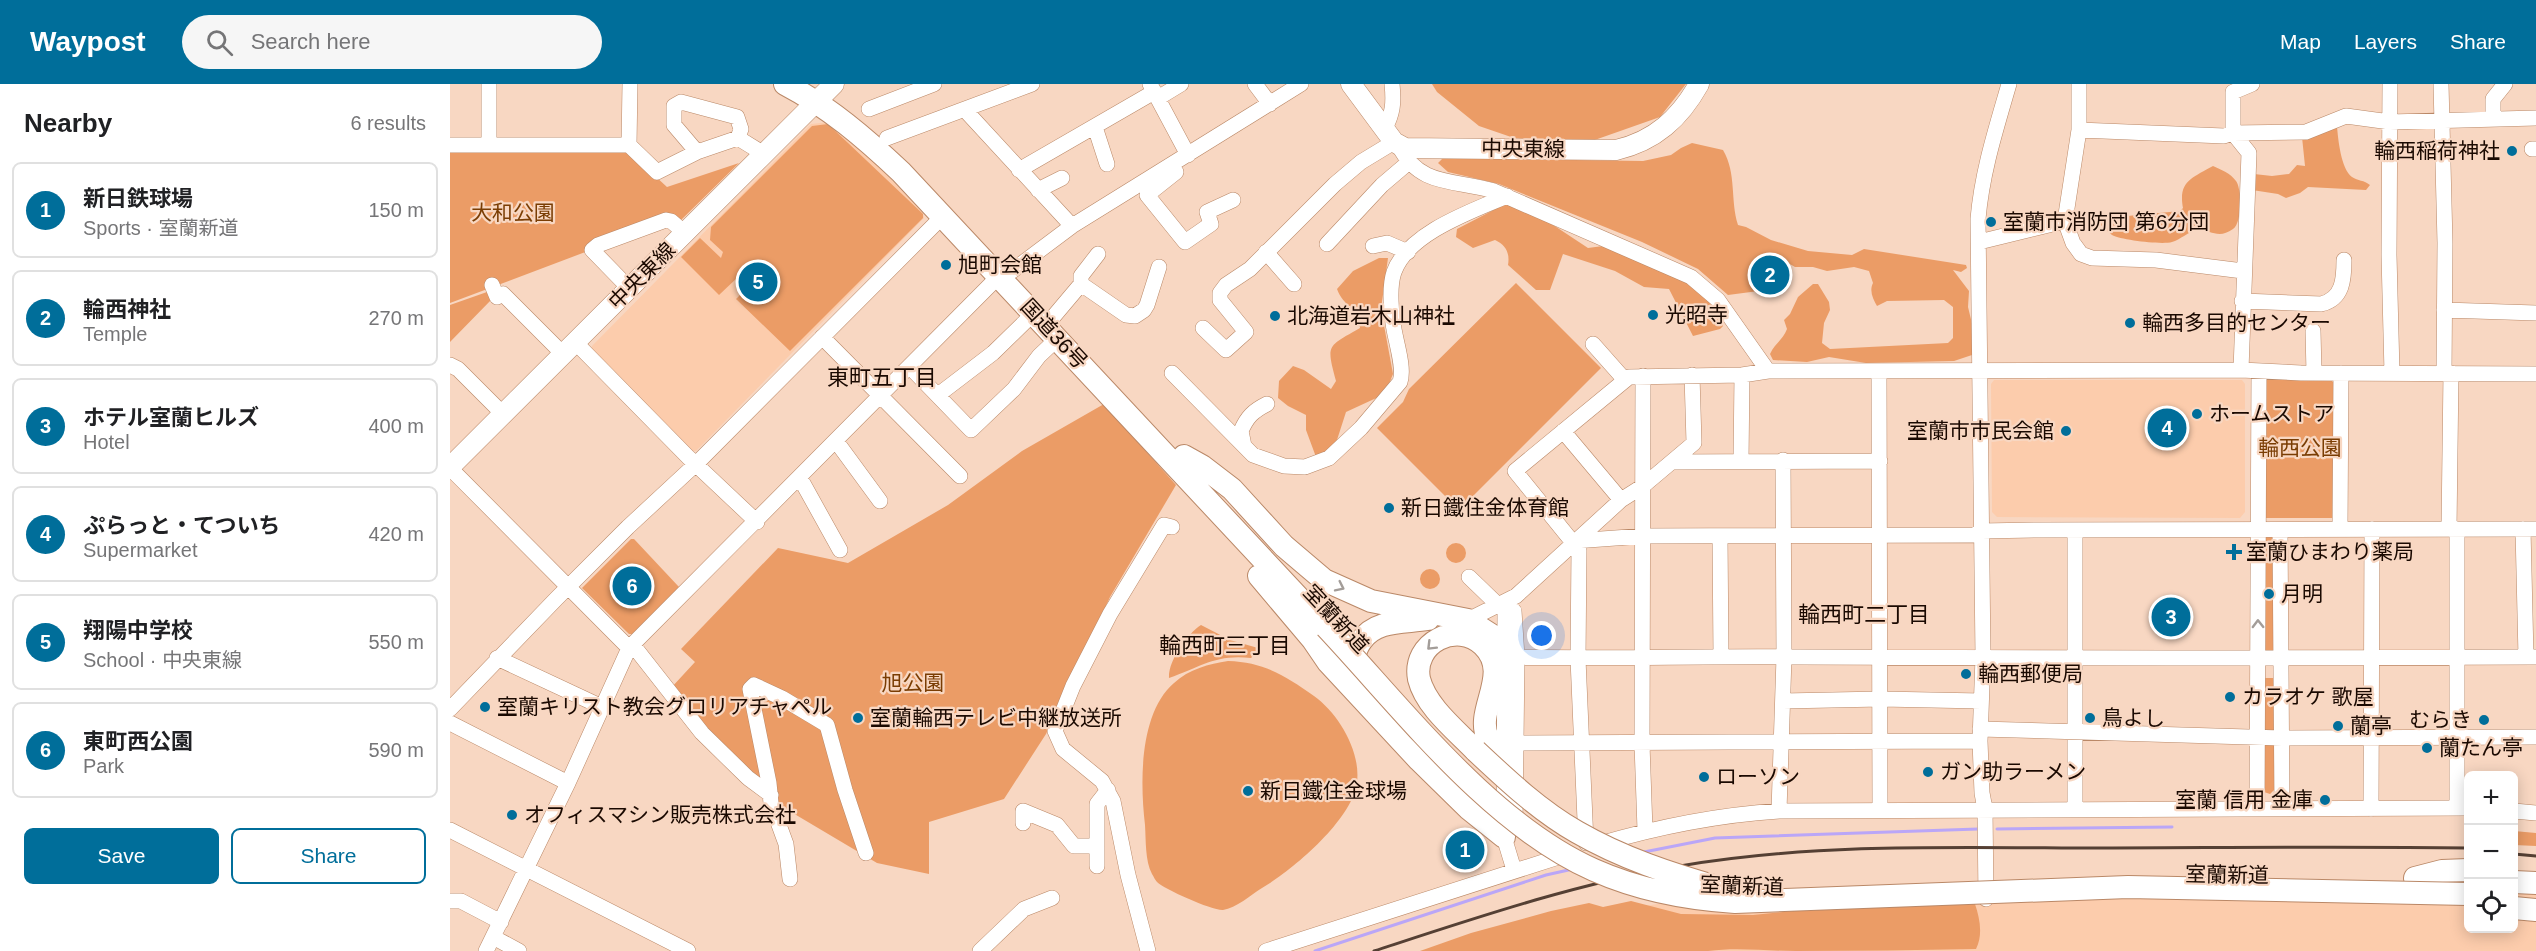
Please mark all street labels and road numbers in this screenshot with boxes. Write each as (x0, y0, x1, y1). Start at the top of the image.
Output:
street label: 中央東線 (1481, 136, 1565, 161)
street label: 中央東線 (604, 238, 679, 313)
street label: 国道36号 (1017, 294, 1092, 373)
street label: 室蘭新道 (1299, 580, 1373, 657)
street label: 室蘭新道 (2185, 862, 2269, 887)
street label: 室蘭新道 (1700, 873, 1784, 898)

